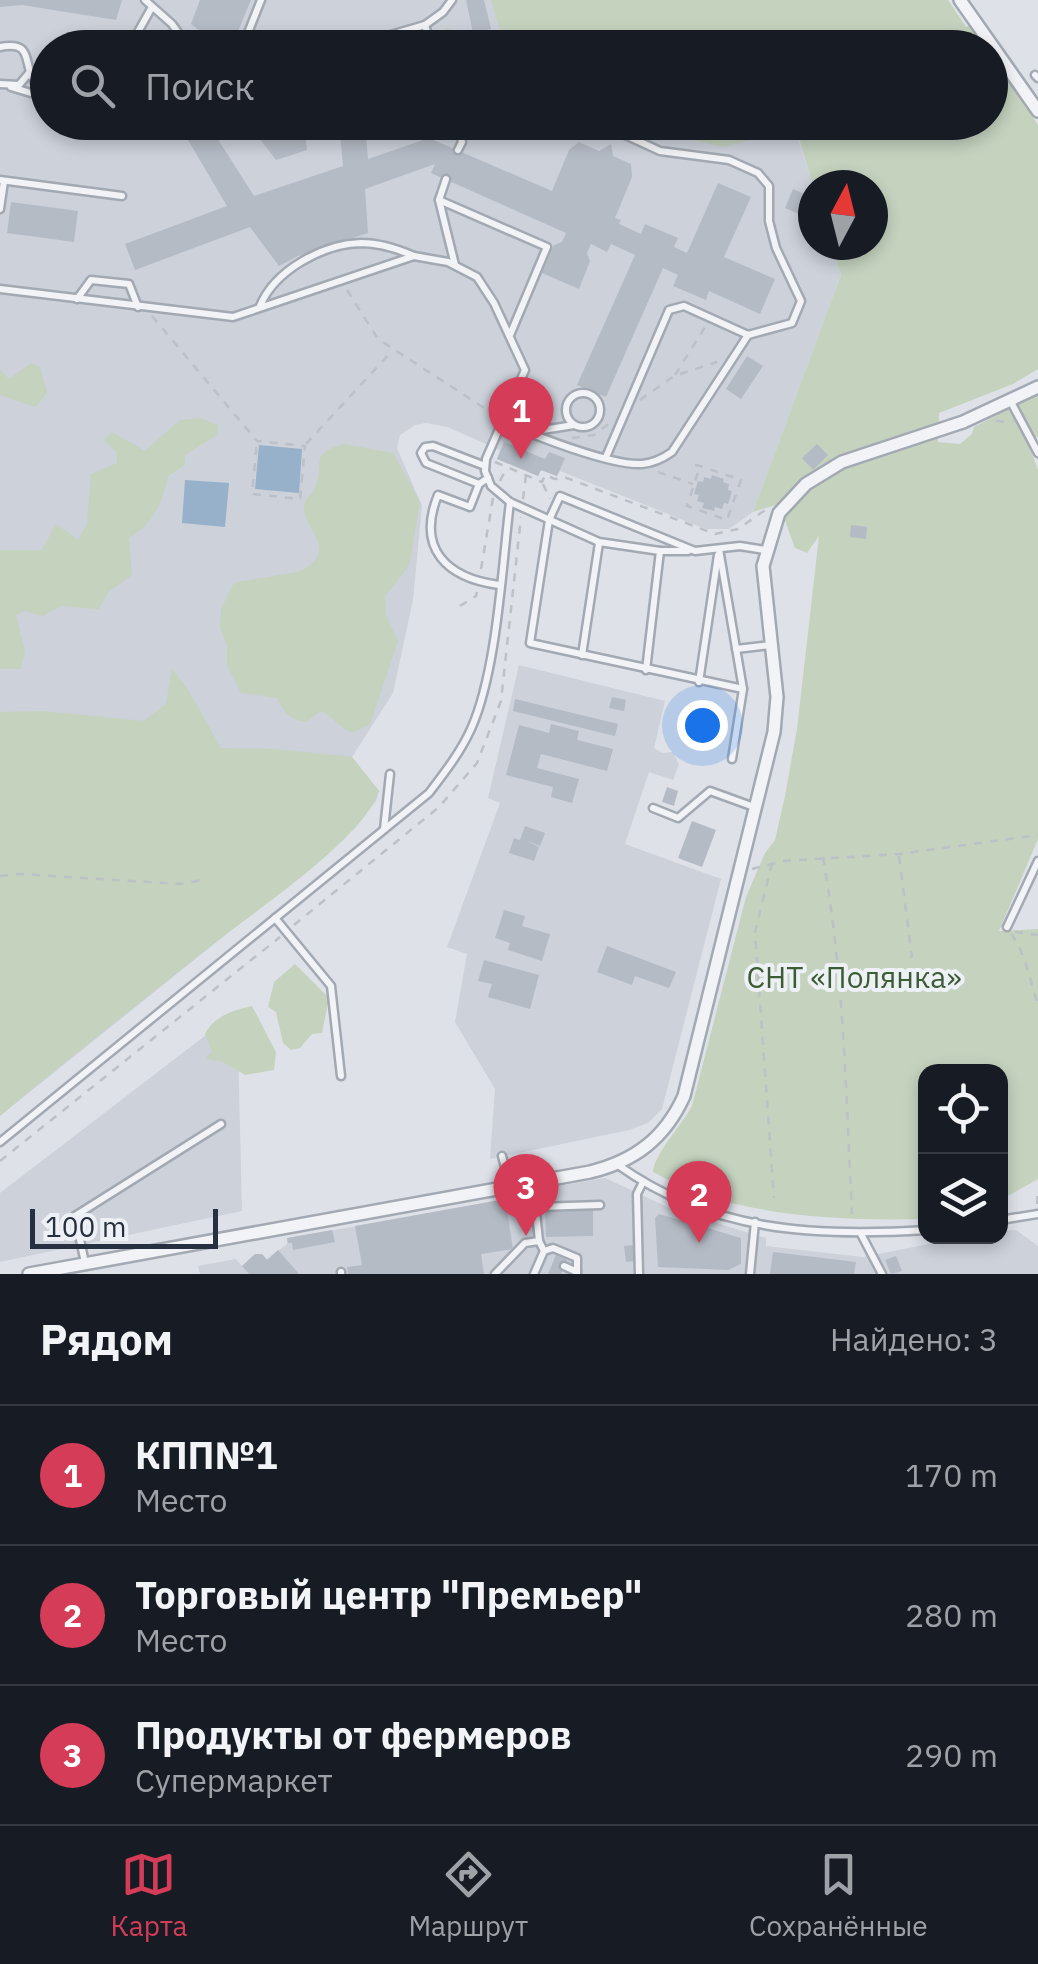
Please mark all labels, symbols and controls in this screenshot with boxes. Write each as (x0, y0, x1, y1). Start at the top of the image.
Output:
search box (30, 30, 1008, 140)
icon: search (65, 58, 120, 113)
text: Поиск (145, 61, 255, 110)
north arrow (798, 170, 888, 260)
pin: 1 (488, 376, 554, 459)
your location (677, 700, 728, 751)
park label: СНТ «Полянка» (746, 957, 962, 996)
map controls (918, 1064, 1008, 1244)
button: locate (918, 1064, 1008, 1154)
pin: 3 (494, 1154, 558, 1236)
button: layers (918, 1154, 1008, 1244)
pin: 2 (666, 1160, 732, 1243)
scale bar (30, 1204, 218, 1248)
text: 100 m (45, 1208, 126, 1245)
text: Рядом (40, 1312, 173, 1367)
text: Найдено: 3 (830, 1318, 998, 1360)
text: КПП№1 (135, 1430, 278, 1479)
text: 1 (63, 1454, 82, 1496)
text: 170 m (905, 1454, 998, 1496)
text: Место (135, 1479, 227, 1521)
text: Торговый центр "Премьер" (135, 1570, 642, 1619)
text: 2 (63, 1594, 82, 1636)
text: 280 m (905, 1594, 998, 1636)
text: Место (135, 1619, 227, 1661)
text: Продукты от фермеров (135, 1710, 572, 1759)
text: 3 (63, 1734, 82, 1776)
text: 290 m (905, 1734, 998, 1776)
text: Супермаркет (135, 1759, 333, 1801)
tab: Карта (110, 1847, 188, 1944)
tab: Маршрут (408, 1847, 528, 1944)
tab: Сохранённые (749, 1847, 928, 1944)

